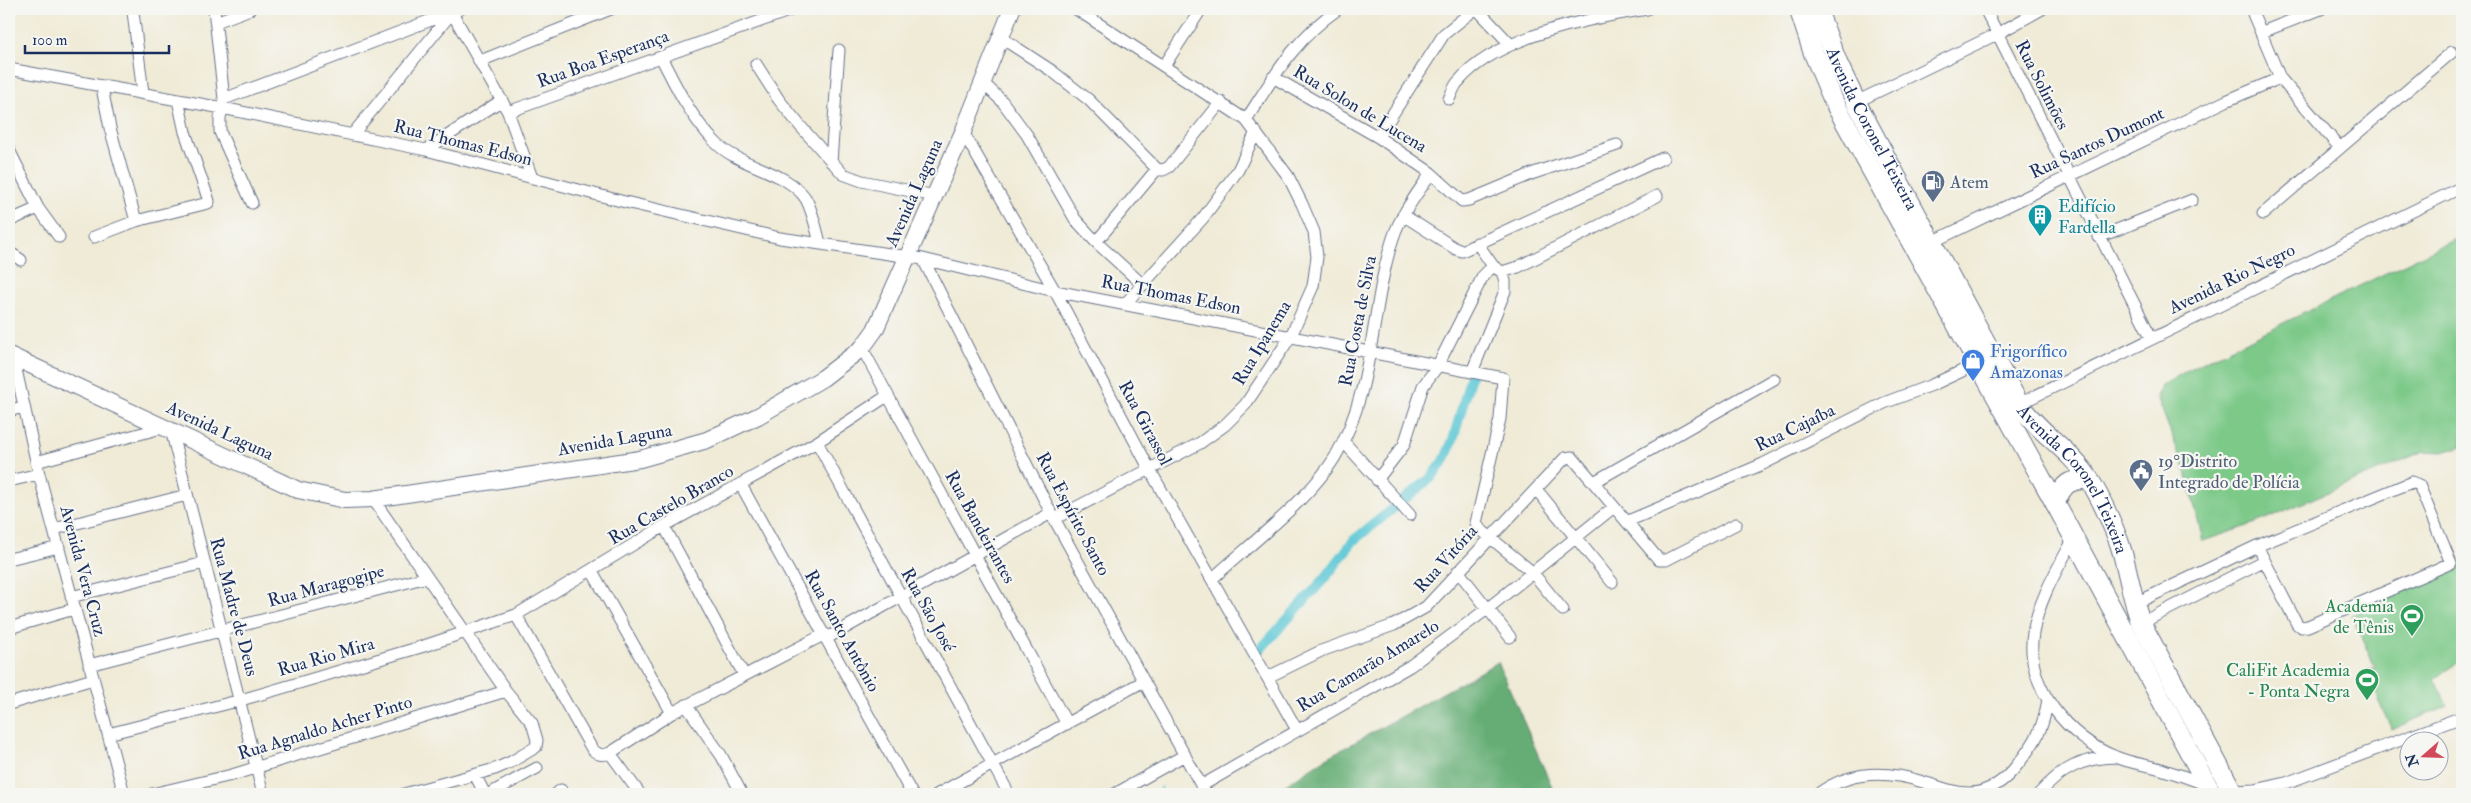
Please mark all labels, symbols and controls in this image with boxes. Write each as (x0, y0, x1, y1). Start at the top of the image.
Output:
scale bar (25, 22, 169, 54)
street label: Rua Boa Esperança (534, 24, 673, 94)
text: 100 m (32, 31, 68, 50)
street label: Rua Solimões (2010, 36, 2074, 134)
street label: Avenida Coronel Teixeira (1821, 43, 1924, 215)
street label: Rua Solon de Lucena (1289, 60, 1432, 158)
street label: Rua Santos Dumont (2026, 102, 2168, 184)
street label: Rua Thomas Edson (391, 115, 535, 171)
street label: Avenida Laguna (880, 135, 948, 251)
fuel station icon: Atem (1920, 169, 1946, 203)
place label: Atem (1949, 171, 1989, 194)
place label: Edifício Fardella (2058, 195, 2116, 239)
building icon: Edifício Fardella (2027, 203, 2053, 237)
street label: Avenida Rio Negro (2164, 238, 2299, 320)
street label: Rua Costa de Silva (1334, 253, 1382, 388)
street label: Rua Thomas Edson (1099, 270, 1243, 320)
street label: Rua Ipanema (1228, 296, 1297, 390)
place label: Frigorífico Amazonas (1989, 340, 2067, 384)
shop icon: Frigorífico Amazonas (1960, 348, 1986, 382)
street label: Rua Girassol (1113, 377, 1177, 470)
street label: Avenida Laguna (162, 396, 278, 466)
street label: Rua Cajaíba (1751, 399, 1839, 457)
street label: Avenida Coronel Teixeira (2011, 399, 2134, 557)
street label: Avenida Laguna (555, 419, 675, 462)
street label: Rua Espírito Santo (1031, 448, 1115, 580)
place label: 19°Distrito Integrado de Polícia (2158, 450, 2300, 494)
public building icon: 19°Distrito Integrado de Polícia (2128, 458, 2154, 492)
street label: Rua Castelo Branco (604, 460, 738, 550)
street label: Rua Bandeirantes (939, 466, 1021, 588)
street label: Avenida Vera Cruz (54, 502, 112, 639)
street label: Rua Vitória (1409, 520, 1483, 598)
street label: Rua Madre de Deus (204, 535, 264, 679)
street label: Rua Maragogipe (265, 559, 387, 613)
street label: Rua São José (896, 564, 961, 656)
street label: Rua Santo Antônio (799, 566, 885, 696)
place label: Academia de Tênis (2324, 595, 2395, 639)
sports icon: Academia de Tênis (2399, 603, 2425, 637)
street label: Rua Camarão Amarelo (1293, 614, 1444, 718)
street label: Rua Rio Mira (275, 632, 378, 682)
place label: CaliFit Academia - Ponta Negra (2226, 659, 2351, 703)
sports icon: CaliFit Academia - Ponta Negra (2354, 667, 2380, 701)
street label: Rua Agnaldo Acher Pinto (235, 690, 415, 765)
north arrow (2398, 730, 2448, 780)
text: N (2402, 751, 2423, 770)

